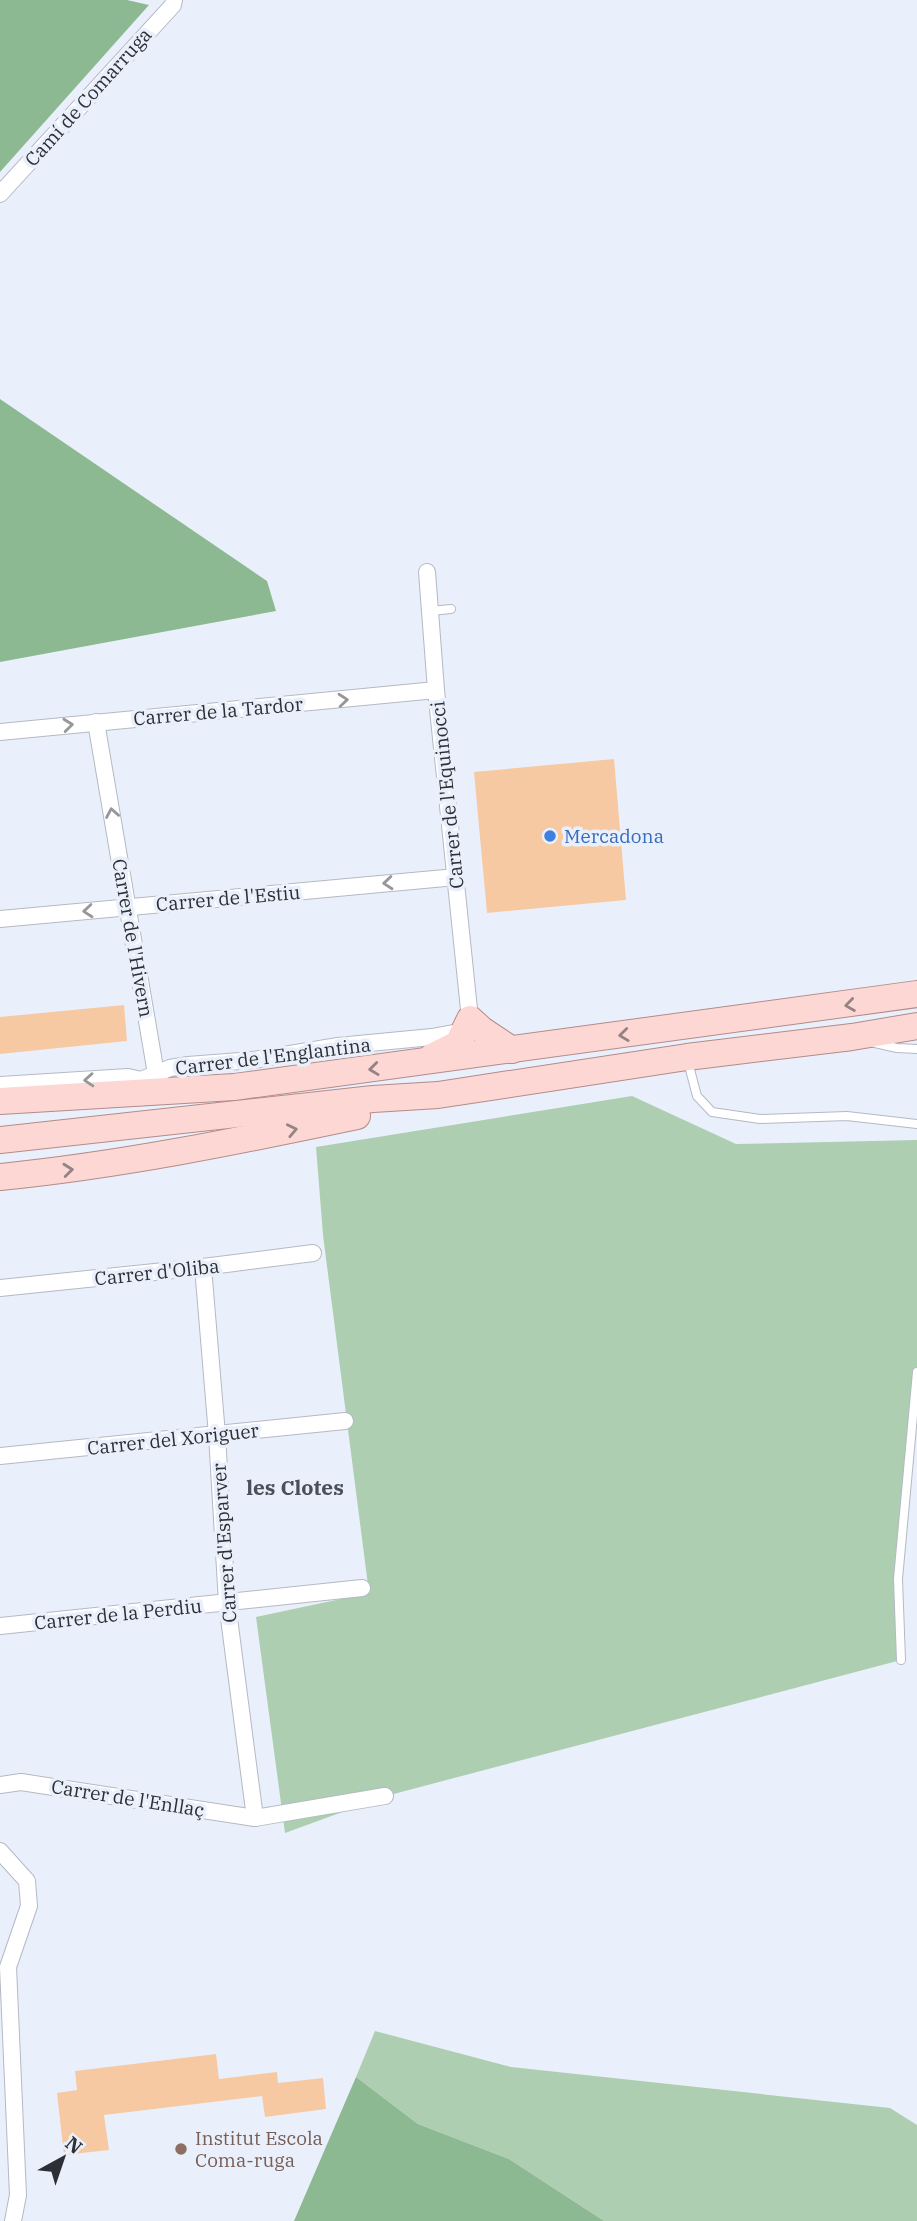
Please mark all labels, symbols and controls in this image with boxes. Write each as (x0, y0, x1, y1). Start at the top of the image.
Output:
street label: Camí de Comarruga (19, 23, 157, 171)
street label: Carrer de la Tardor (132, 692, 304, 730)
one-way arrow (338, 693, 349, 708)
street label: Carrer de l'Equinocci (425, 700, 469, 890)
one-way arrow (63, 718, 74, 733)
one-way arrow (105, 807, 120, 819)
place label: Mercadona (564, 824, 664, 848)
marker: Mercadona (542, 828, 558, 844)
street label: Carrer de l'Hivern (107, 857, 159, 1019)
one-way arrow (382, 875, 393, 890)
street label: Carrer de l'Estiu (155, 880, 301, 916)
one-way arrow (82, 903, 93, 918)
one-way arrow (844, 997, 855, 1012)
one-way arrow (618, 1028, 630, 1043)
street label: Carrer de l'Englantina (174, 1032, 372, 1080)
one-way arrow (369, 1061, 380, 1076)
one-way arrow (84, 1072, 95, 1087)
one-way arrow (286, 1123, 298, 1138)
one-way arrow (63, 1163, 74, 1178)
street label: Carrer d'Oliba (93, 1254, 221, 1290)
street label: Carrer del Xoriguer (86, 1418, 261, 1460)
street label: Carrer d'Esparver (206, 1462, 242, 1623)
district label: les Clotes (246, 1473, 344, 1501)
street label: Carrer de la Perdiu (33, 1593, 203, 1635)
street label: Carrer de l'Enllaç (50, 1774, 206, 1822)
north arrow (28, 2123, 98, 2193)
place label: Institut Escola Coma-ruga (195, 2126, 323, 2172)
text: N (60, 2131, 87, 2159)
marker: Institut Escola Coma-ruga (173, 2141, 189, 2157)

